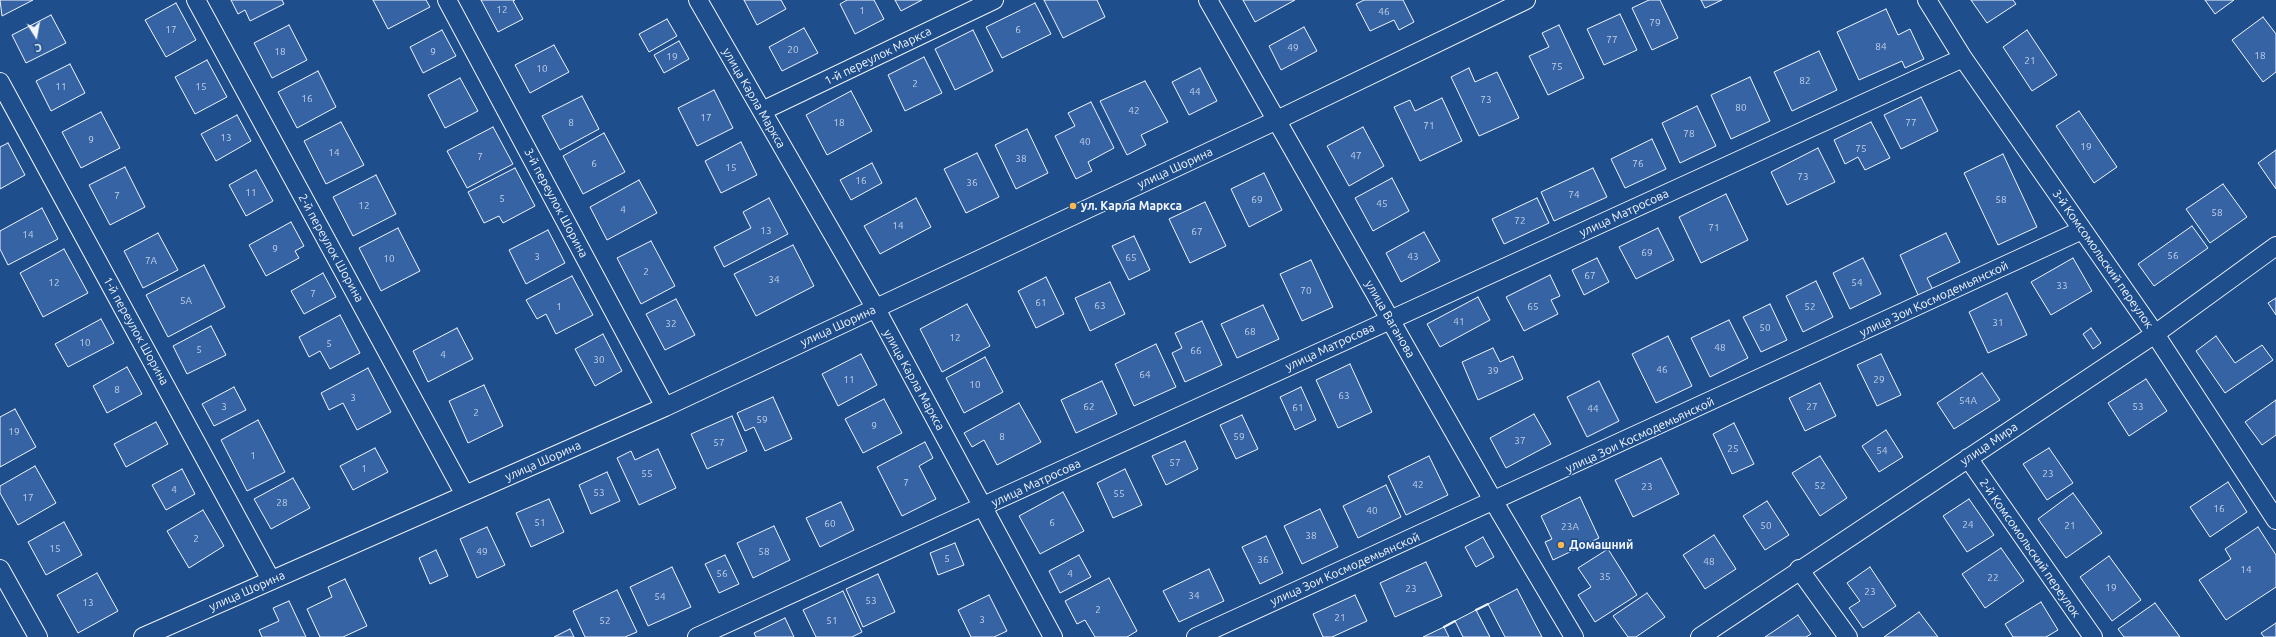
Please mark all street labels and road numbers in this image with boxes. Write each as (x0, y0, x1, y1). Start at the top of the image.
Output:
street label: 1-й переулок Маркса (822, 24, 934, 88)
street label: улица Карла Маркса (719, 45, 789, 151)
street label: улица Шорина (1135, 144, 1215, 192)
street label: 3-й переулок Шорина (521, 146, 591, 260)
street label: улица Матросова (1577, 186, 1671, 240)
street label: 3-й Комсомольский переулок (2049, 187, 2157, 331)
street label: 2-й переулок Шорина (295, 191, 367, 305)
street label: улица Зои Космодемьянской (1857, 258, 2011, 340)
street label: 1-й переулок Шорина (100, 274, 172, 388)
street label: улица Ваганова (1362, 278, 1418, 360)
street label: улица Шорина (798, 302, 878, 350)
street label: улица Матросова (1283, 320, 1377, 374)
street label: улица Карла Маркса (880, 327, 948, 433)
street label: улица Зои Космодемьянской (1563, 394, 1717, 476)
street label: улица Мира (1957, 419, 2021, 469)
street label: улица Шорина (503, 438, 583, 484)
street label: улица Матросова (989, 456, 1083, 510)
street label: 2-й Комсомольский переулок (1976, 476, 2084, 620)
street label: улица Зои Космодемьянской (1268, 529, 1422, 609)
street label: улица Шорина (207, 568, 287, 614)

